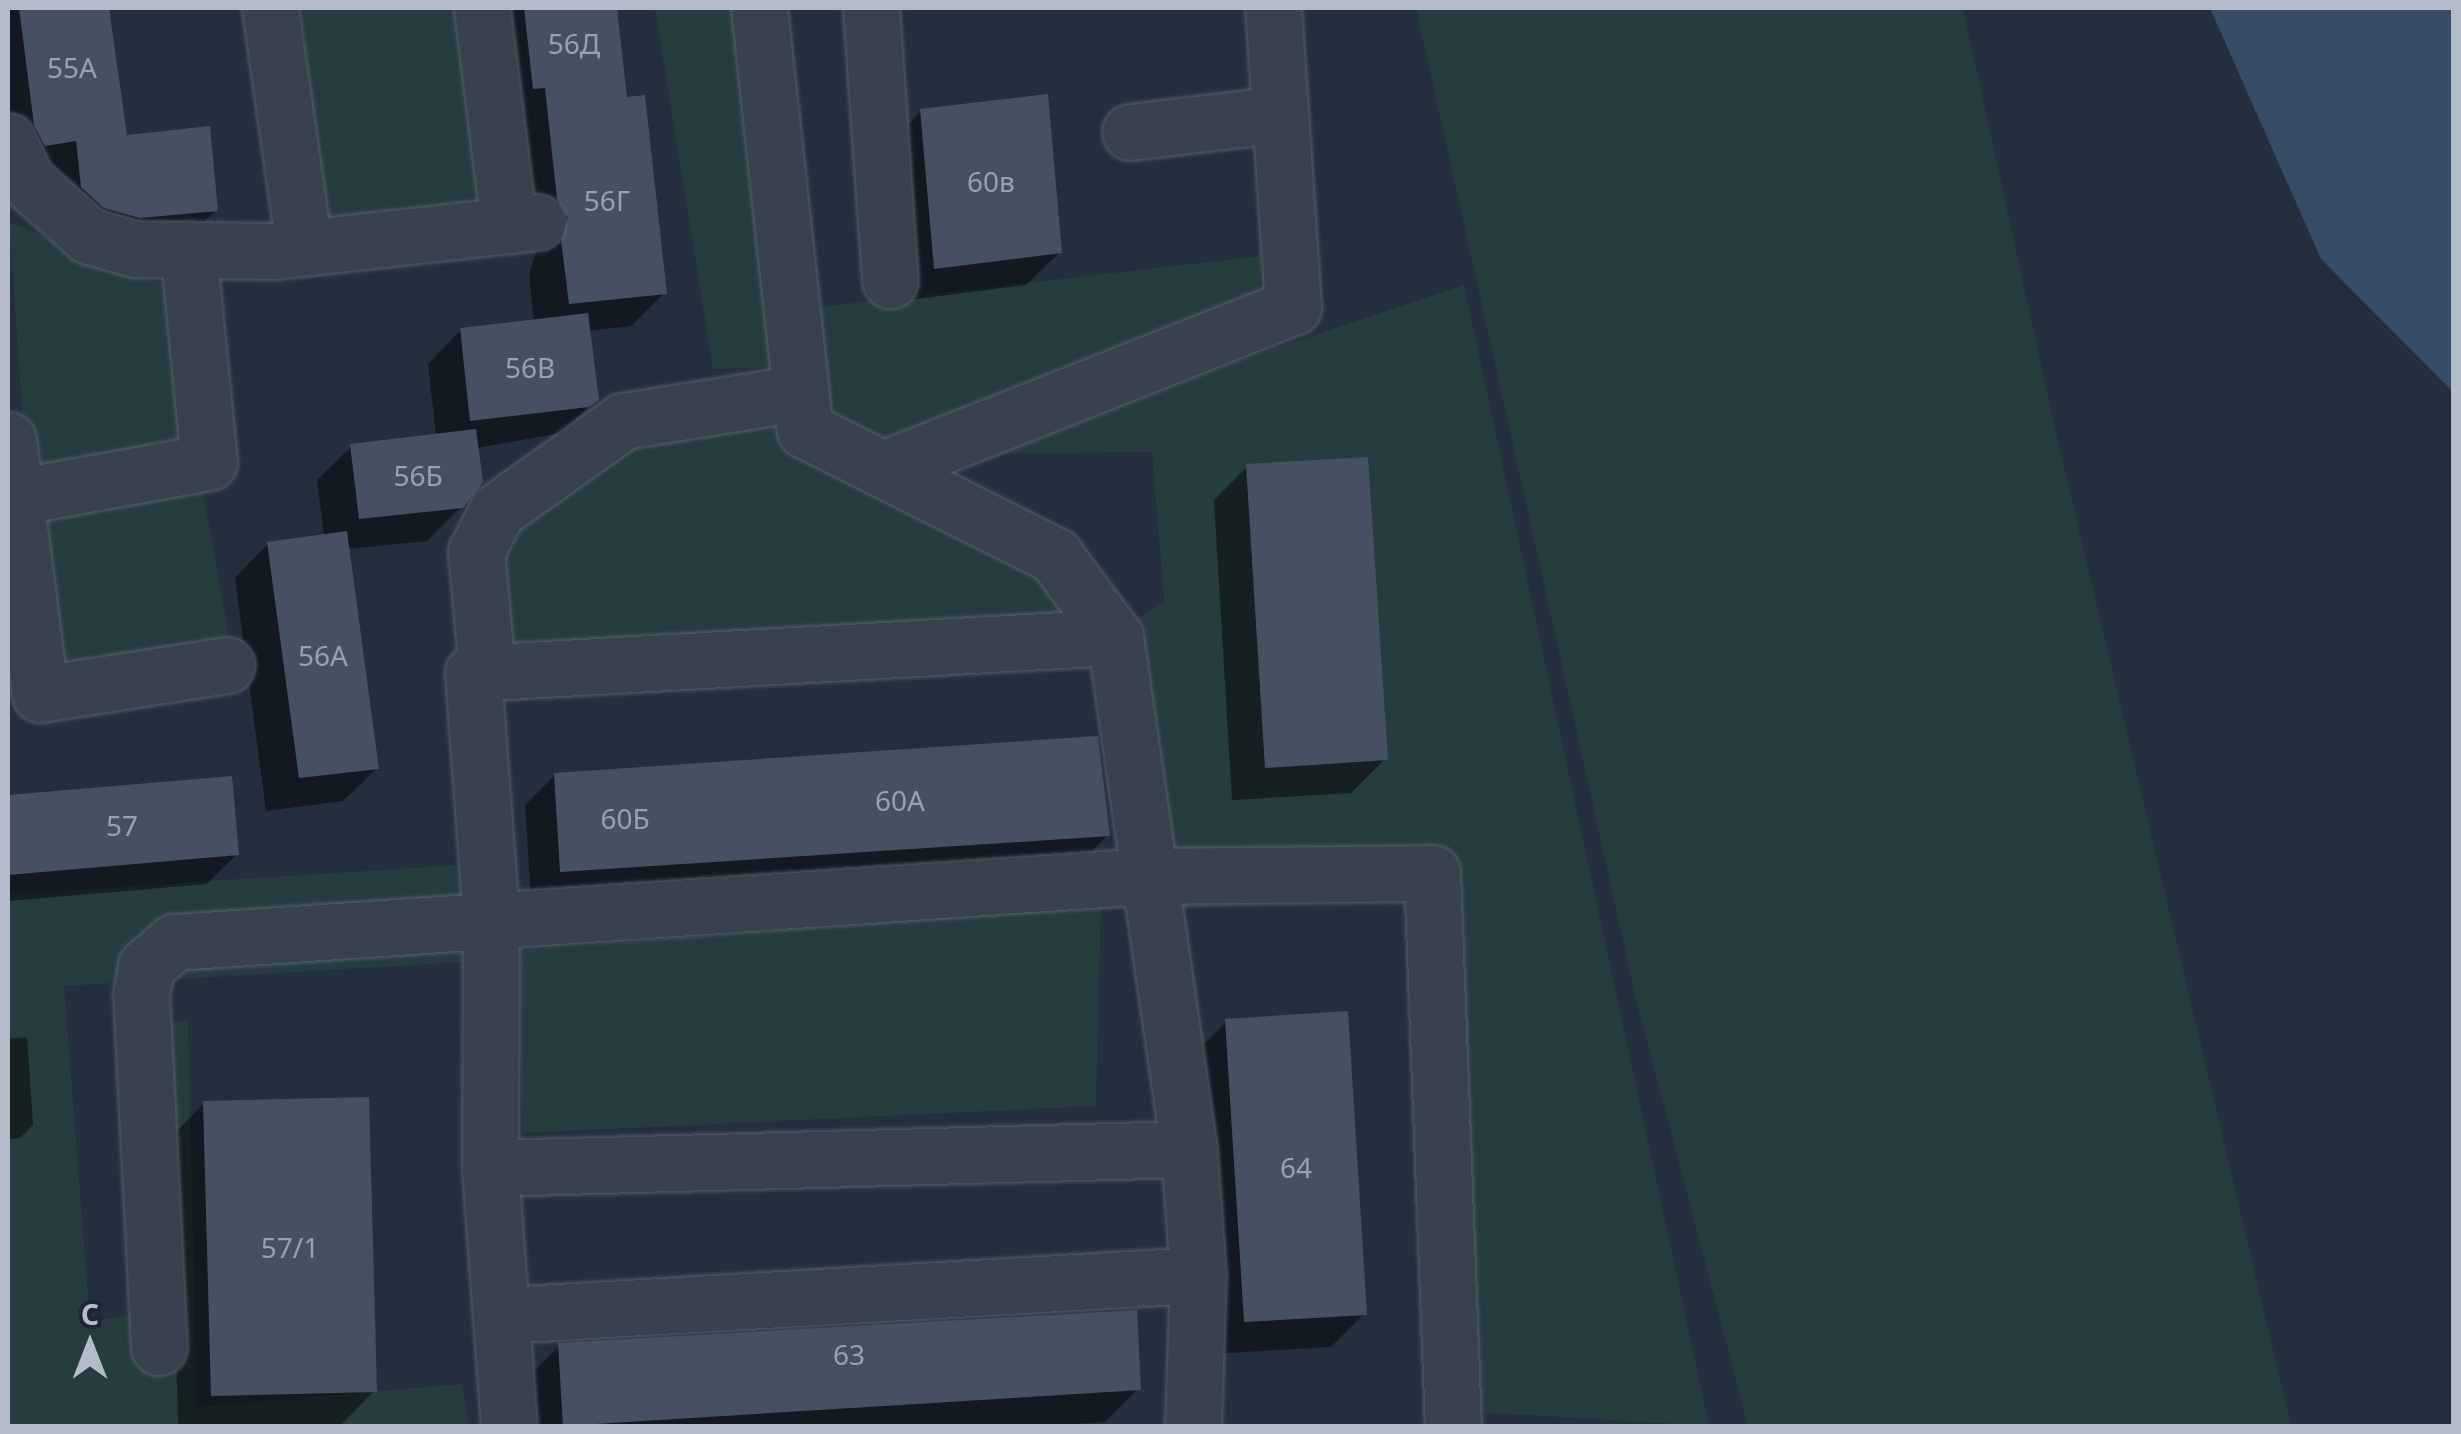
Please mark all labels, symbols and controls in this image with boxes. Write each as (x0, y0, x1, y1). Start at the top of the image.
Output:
house number: 56Д (548, 26, 600, 60)
house number: 55А (47, 50, 97, 84)
house number: 60в (967, 164, 1015, 198)
house number: 56Г (584, 183, 630, 217)
house number: 56В (505, 350, 555, 384)
house number: 56Б (393, 458, 443, 492)
house number: 56А (298, 638, 348, 672)
house number: 60А (875, 783, 925, 817)
house number: 60Б (600, 801, 650, 835)
house number: 57 (106, 808, 138, 842)
house number: 64 (1280, 1150, 1312, 1184)
house number: 57/1 (261, 1230, 319, 1264)
north arrow (40, 1294, 140, 1394)
text: С (81, 1295, 99, 1333)
house number: 63 (833, 1337, 865, 1371)

